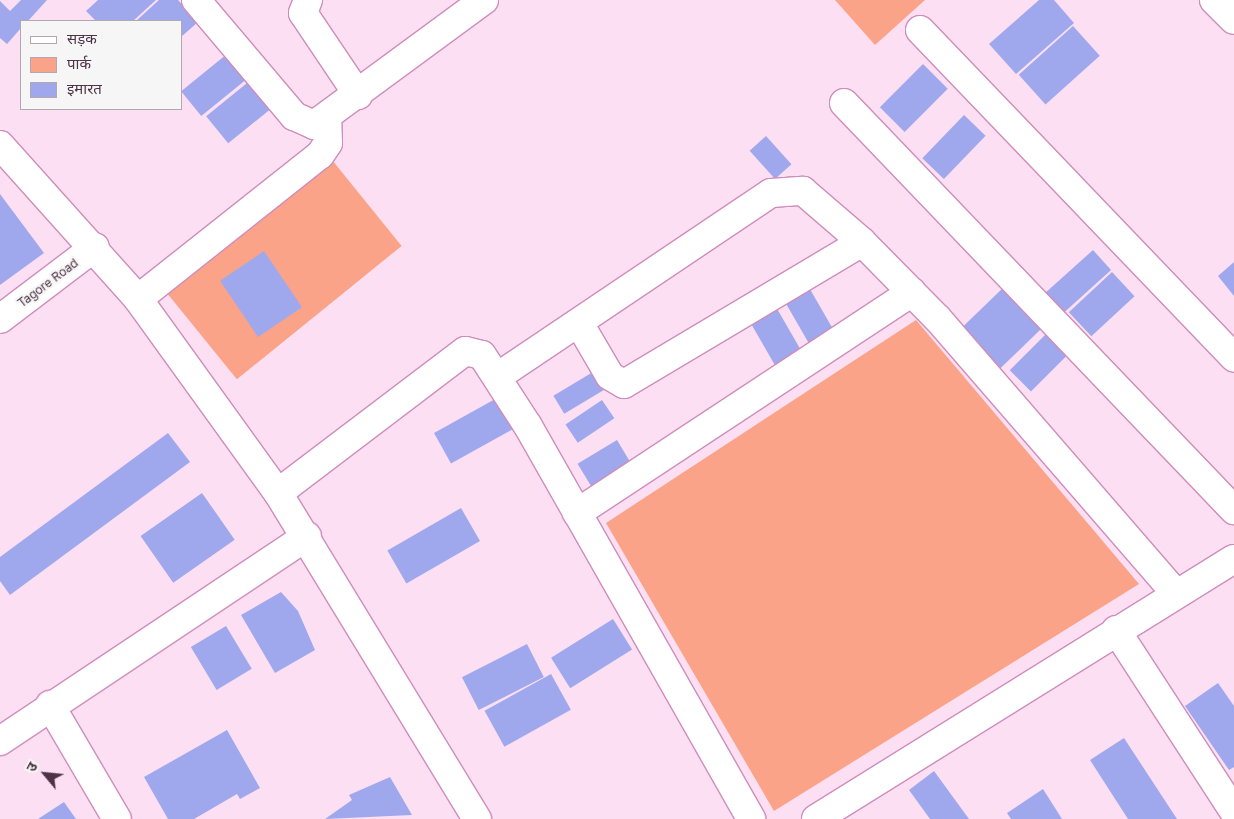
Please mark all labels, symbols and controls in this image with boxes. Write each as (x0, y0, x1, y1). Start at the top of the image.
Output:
legend (20, 20, 182, 110)
text: सड़क (67, 29, 97, 47)
text: पार्क (67, 54, 91, 72)
text: इमारत (67, 79, 102, 97)
street label: Tagore Road (15, 256, 81, 310)
north arrow (20, 749, 70, 799)
text: उ (22, 759, 41, 774)

